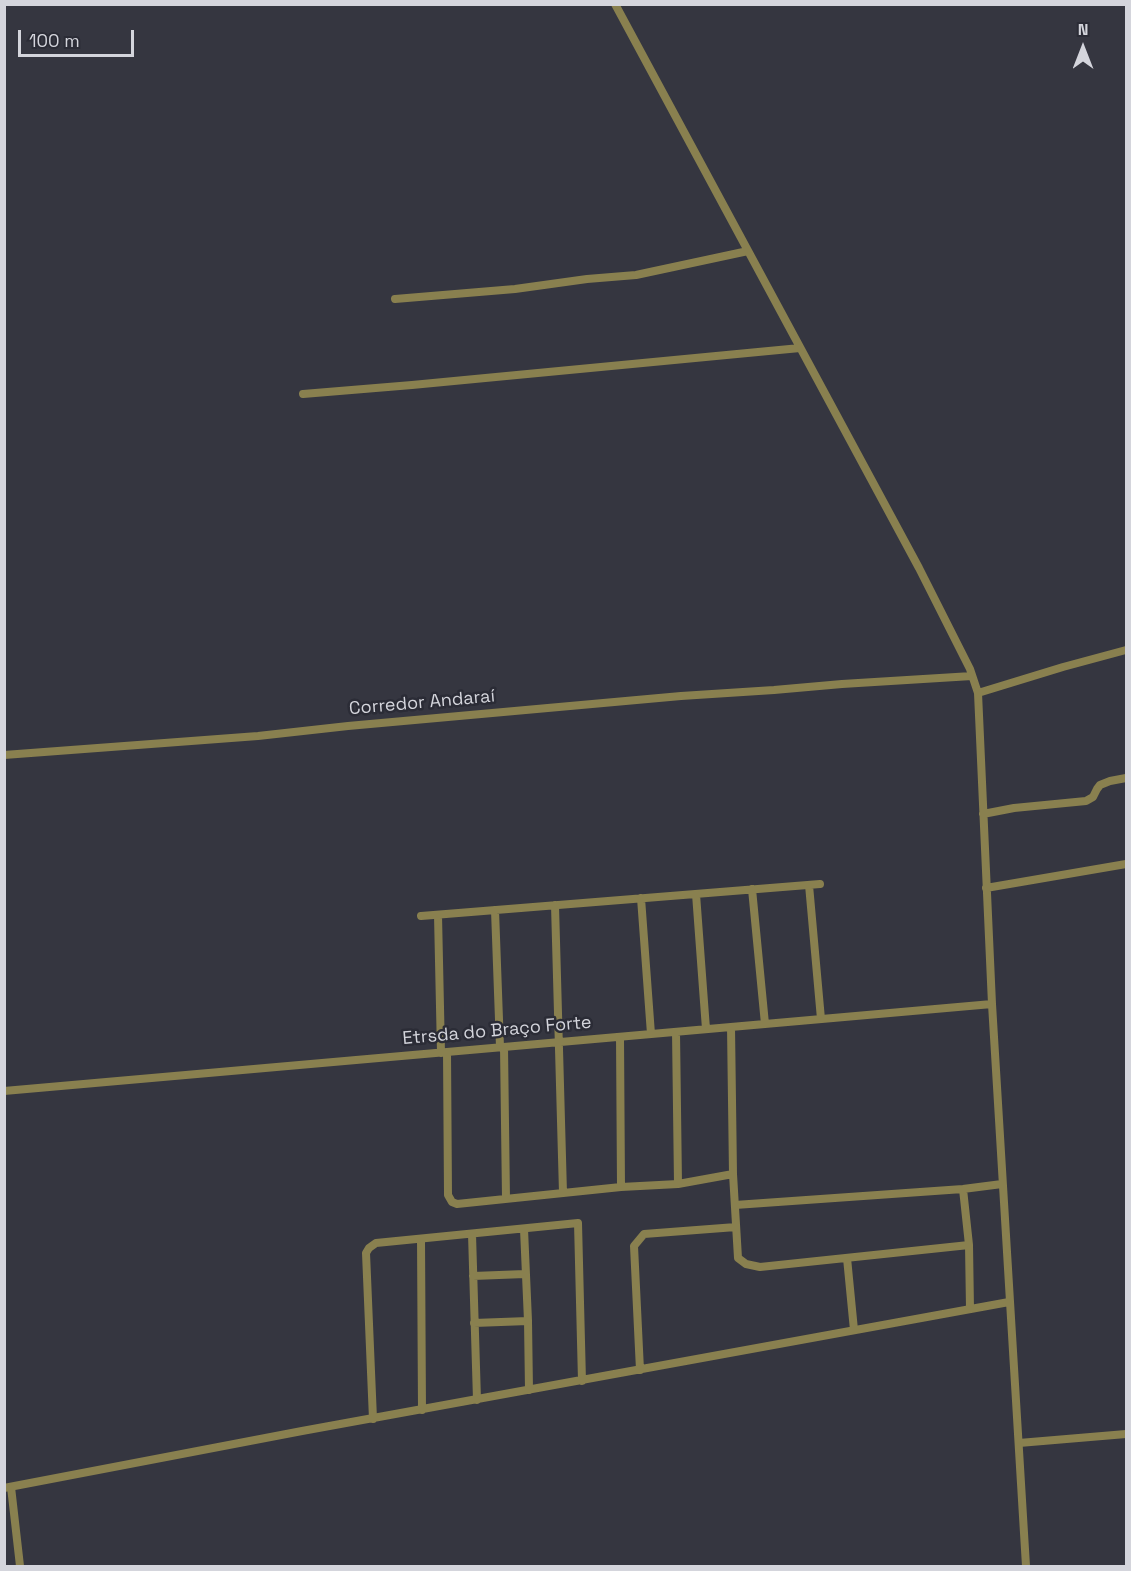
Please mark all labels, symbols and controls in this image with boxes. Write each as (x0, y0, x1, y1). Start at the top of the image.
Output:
scale bar (21, 18, 136, 56)
north arrow (1053, 18, 1113, 78)
text: N (1078, 19, 1088, 40)
text: 100 m (29, 29, 80, 52)
street label: Corredor Andaraí (348, 686, 496, 720)
street label: Etrsda do Braço Forte (402, 1012, 592, 1050)

